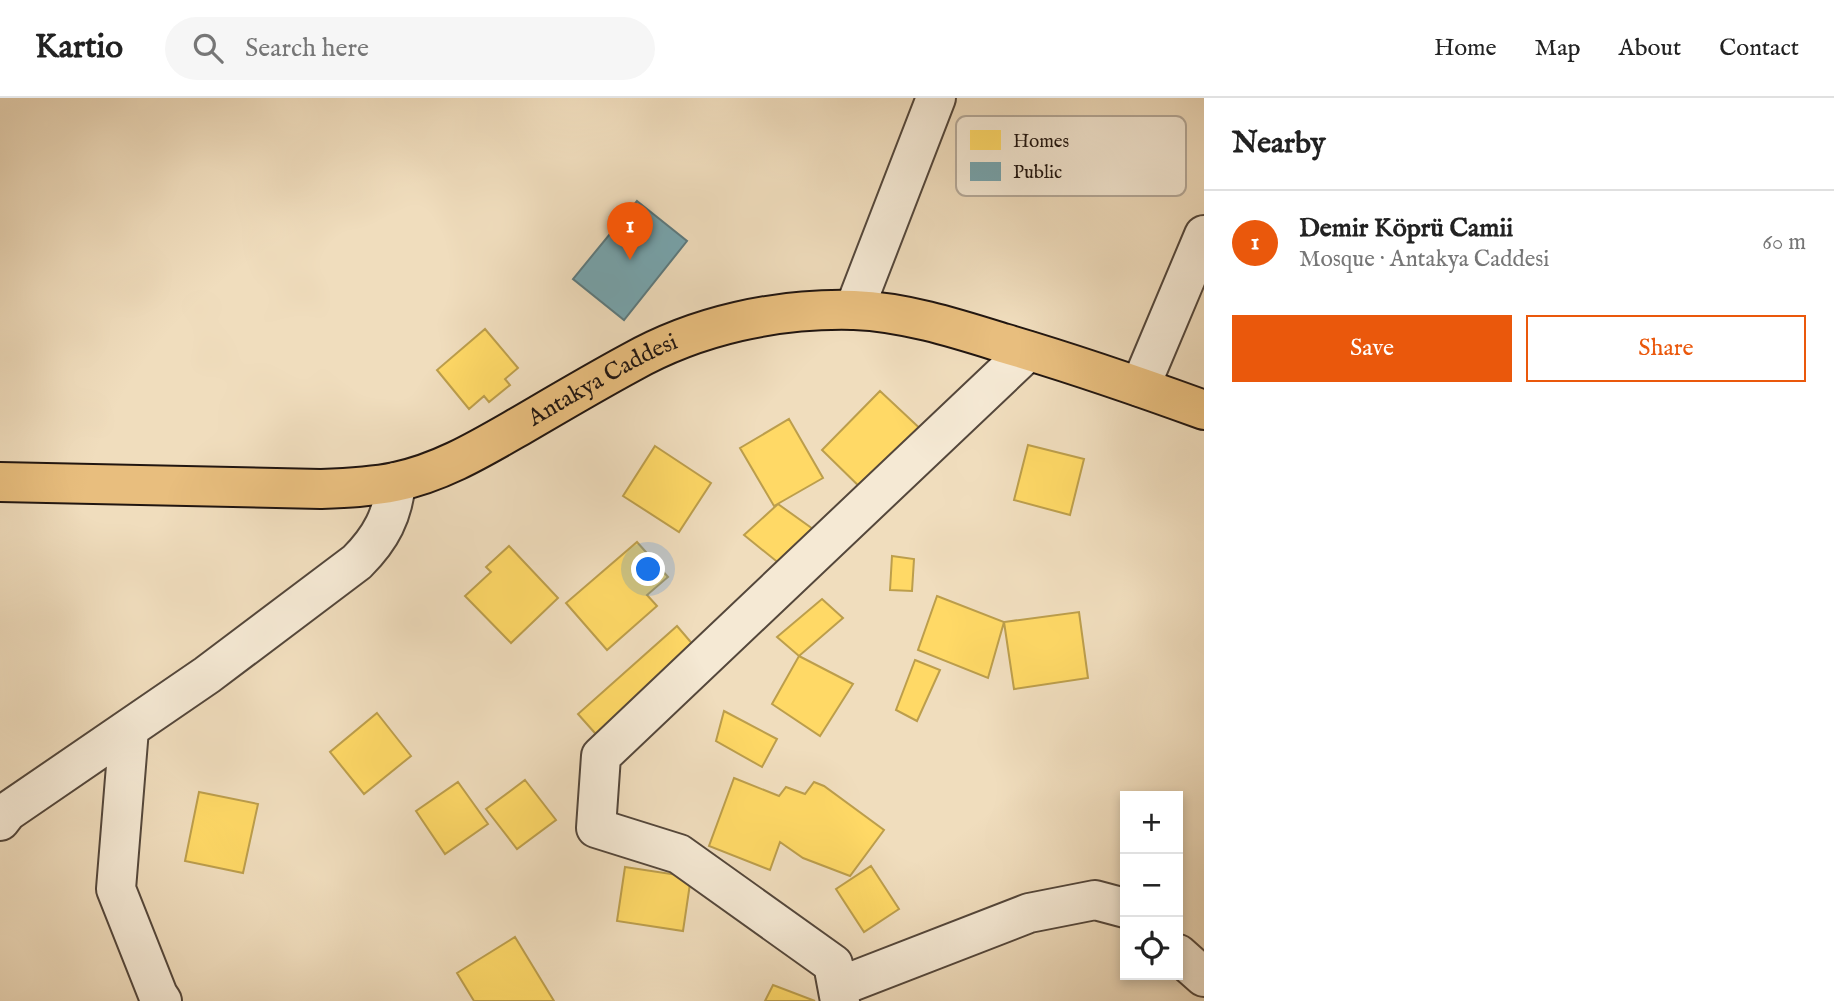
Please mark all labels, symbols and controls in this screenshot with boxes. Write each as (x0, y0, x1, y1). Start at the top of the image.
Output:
search box (165, 17, 655, 80)
text: Kartio (35, 27, 123, 69)
icon: search (189, 29, 227, 67)
text: Search here (245, 32, 369, 65)
text: Home (1434, 33, 1497, 64)
text: Map (1535, 33, 1581, 64)
text: About (1619, 33, 1681, 64)
text: Contact (1719, 33, 1799, 64)
legend (956, 116, 1186, 196)
text: Nearby (1232, 125, 1325, 163)
text: Homes (1013, 130, 1069, 154)
text: Public (1013, 161, 1062, 185)
pin: 1 (607, 202, 653, 260)
text: Demir Köprü Camii (1299, 212, 1513, 245)
text: 1 (1251, 228, 1259, 257)
text: 60 m (1762, 228, 1806, 257)
text: Mosque · Antakya Caddesi (1299, 245, 1550, 274)
button: Save (1232, 315, 1512, 382)
button: Share (1526, 315, 1806, 382)
street label: Antakya Caddesi (521, 326, 682, 434)
your location (631, 552, 665, 586)
map controls (1120, 791, 1183, 980)
button: + (1120, 791, 1183, 854)
button: − (1120, 854, 1183, 917)
button: locate (1120, 917, 1183, 980)

